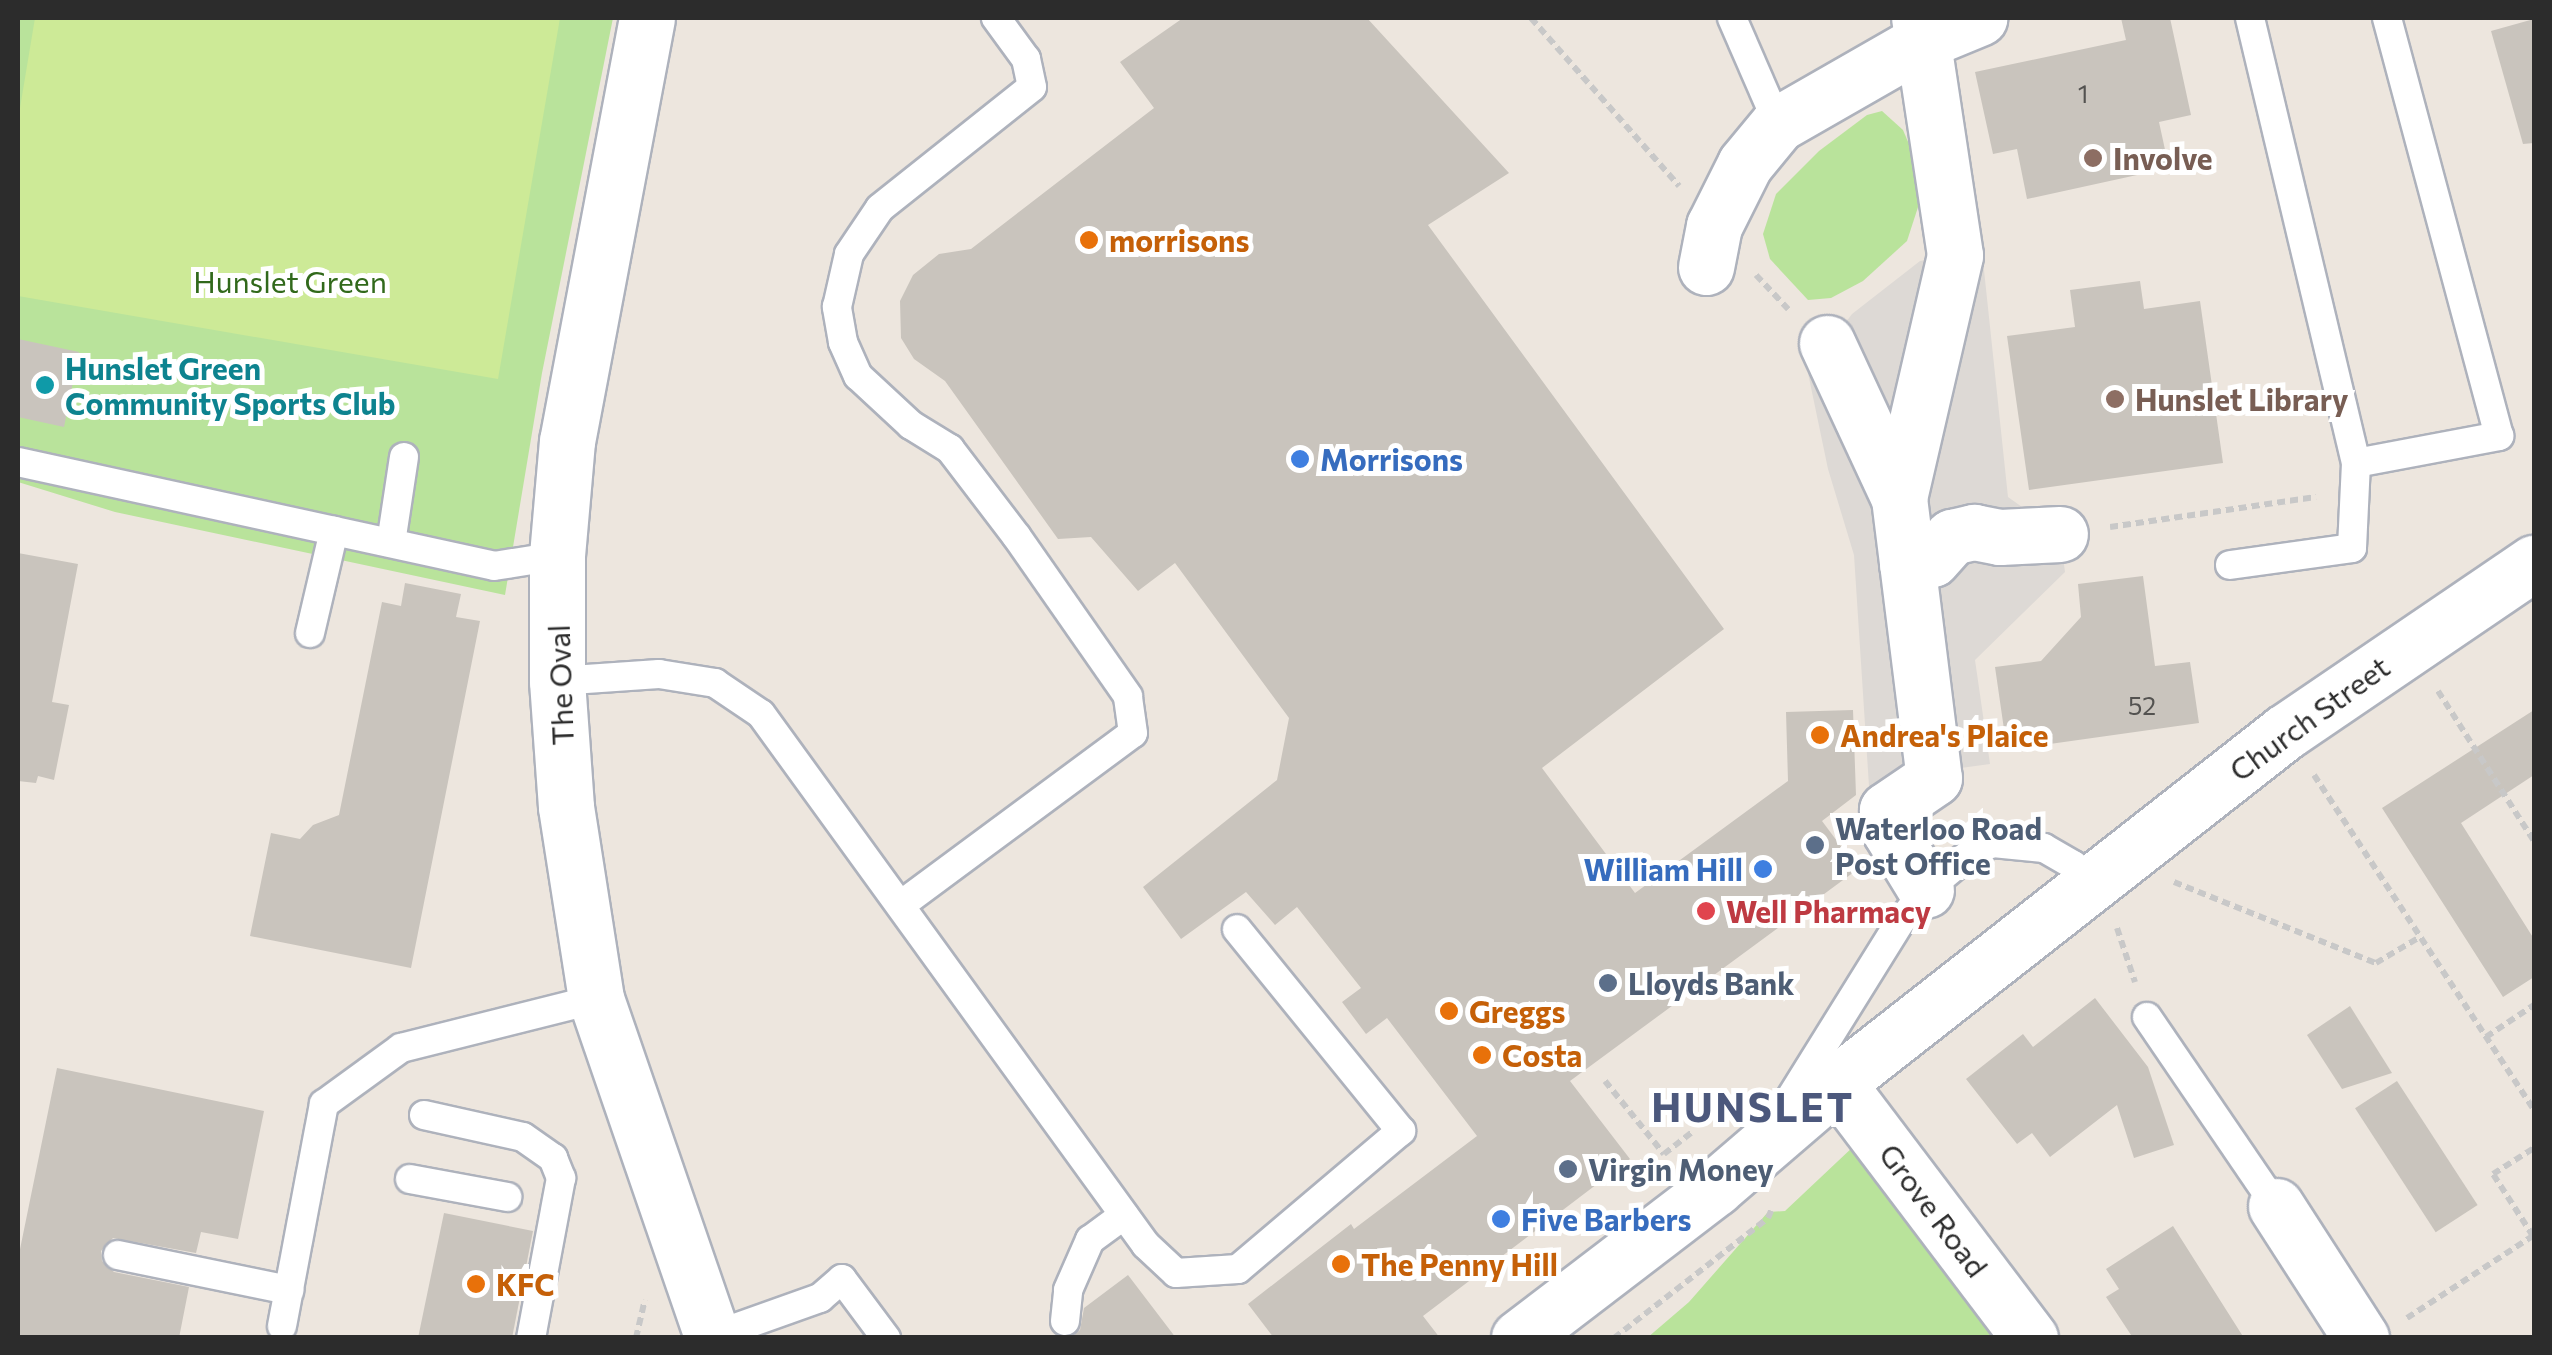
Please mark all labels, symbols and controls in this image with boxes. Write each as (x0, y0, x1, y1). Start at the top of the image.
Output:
house number: 1 (2078, 78, 2088, 108)
place label: Involve (2113, 140, 2213, 176)
marker: Involve (2082, 147, 2104, 169)
place label: morrisons (1109, 222, 1249, 258)
marker: morrisons (1078, 229, 1100, 251)
park label: Hunslet Green (193, 263, 387, 299)
place label: Hunslet Green Community Sports Club (65, 350, 395, 420)
marker: Hunslet Green Community Sports Club (34, 374, 56, 396)
place label: Hunslet Library (2135, 381, 2348, 417)
marker: Hunslet Library (2104, 388, 2126, 410)
place label: Morrisons (1320, 441, 1463, 477)
marker: Morrisons (1289, 448, 1311, 470)
street label: The Oval (540, 624, 580, 746)
street label: Church Street (2222, 648, 2396, 788)
house number: 52 (2128, 690, 2156, 720)
place label: Andrea's Plaice (1840, 717, 2049, 753)
marker: Andrea's Plaice (1809, 724, 1831, 746)
place label: Waterloo Road Post Office (1835, 810, 2042, 880)
marker: Waterloo Road Post Office (1804, 834, 1826, 856)
place label: William Hill (1584, 851, 1743, 887)
marker: William Hill (1752, 858, 1774, 880)
place label: Well Pharmacy (1726, 893, 1931, 929)
marker: Well Pharmacy (1695, 900, 1717, 922)
place label: Lloyds Bank (1628, 965, 1794, 1001)
marker: Lloyds Bank (1597, 972, 1619, 994)
place label: Greggs (1469, 993, 1566, 1029)
marker: Greggs (1438, 1000, 1460, 1022)
place label: Costa (1502, 1037, 1582, 1073)
marker: Costa (1471, 1044, 1493, 1066)
district label: HUNSLET (1651, 1082, 1855, 1130)
street label: Grove Road (1872, 1136, 1996, 1284)
place label: Virgin Money (1588, 1151, 1774, 1187)
marker: Virgin Money (1557, 1158, 1579, 1180)
place label: Five Barbers (1521, 1201, 1691, 1237)
marker: Five Barbers (1490, 1208, 1512, 1230)
place label: The Penny Hill (1361, 1246, 1558, 1282)
marker: The Penny Hill (1330, 1253, 1352, 1275)
place label: KFC (496, 1266, 555, 1302)
marker: KFC (465, 1273, 487, 1295)

